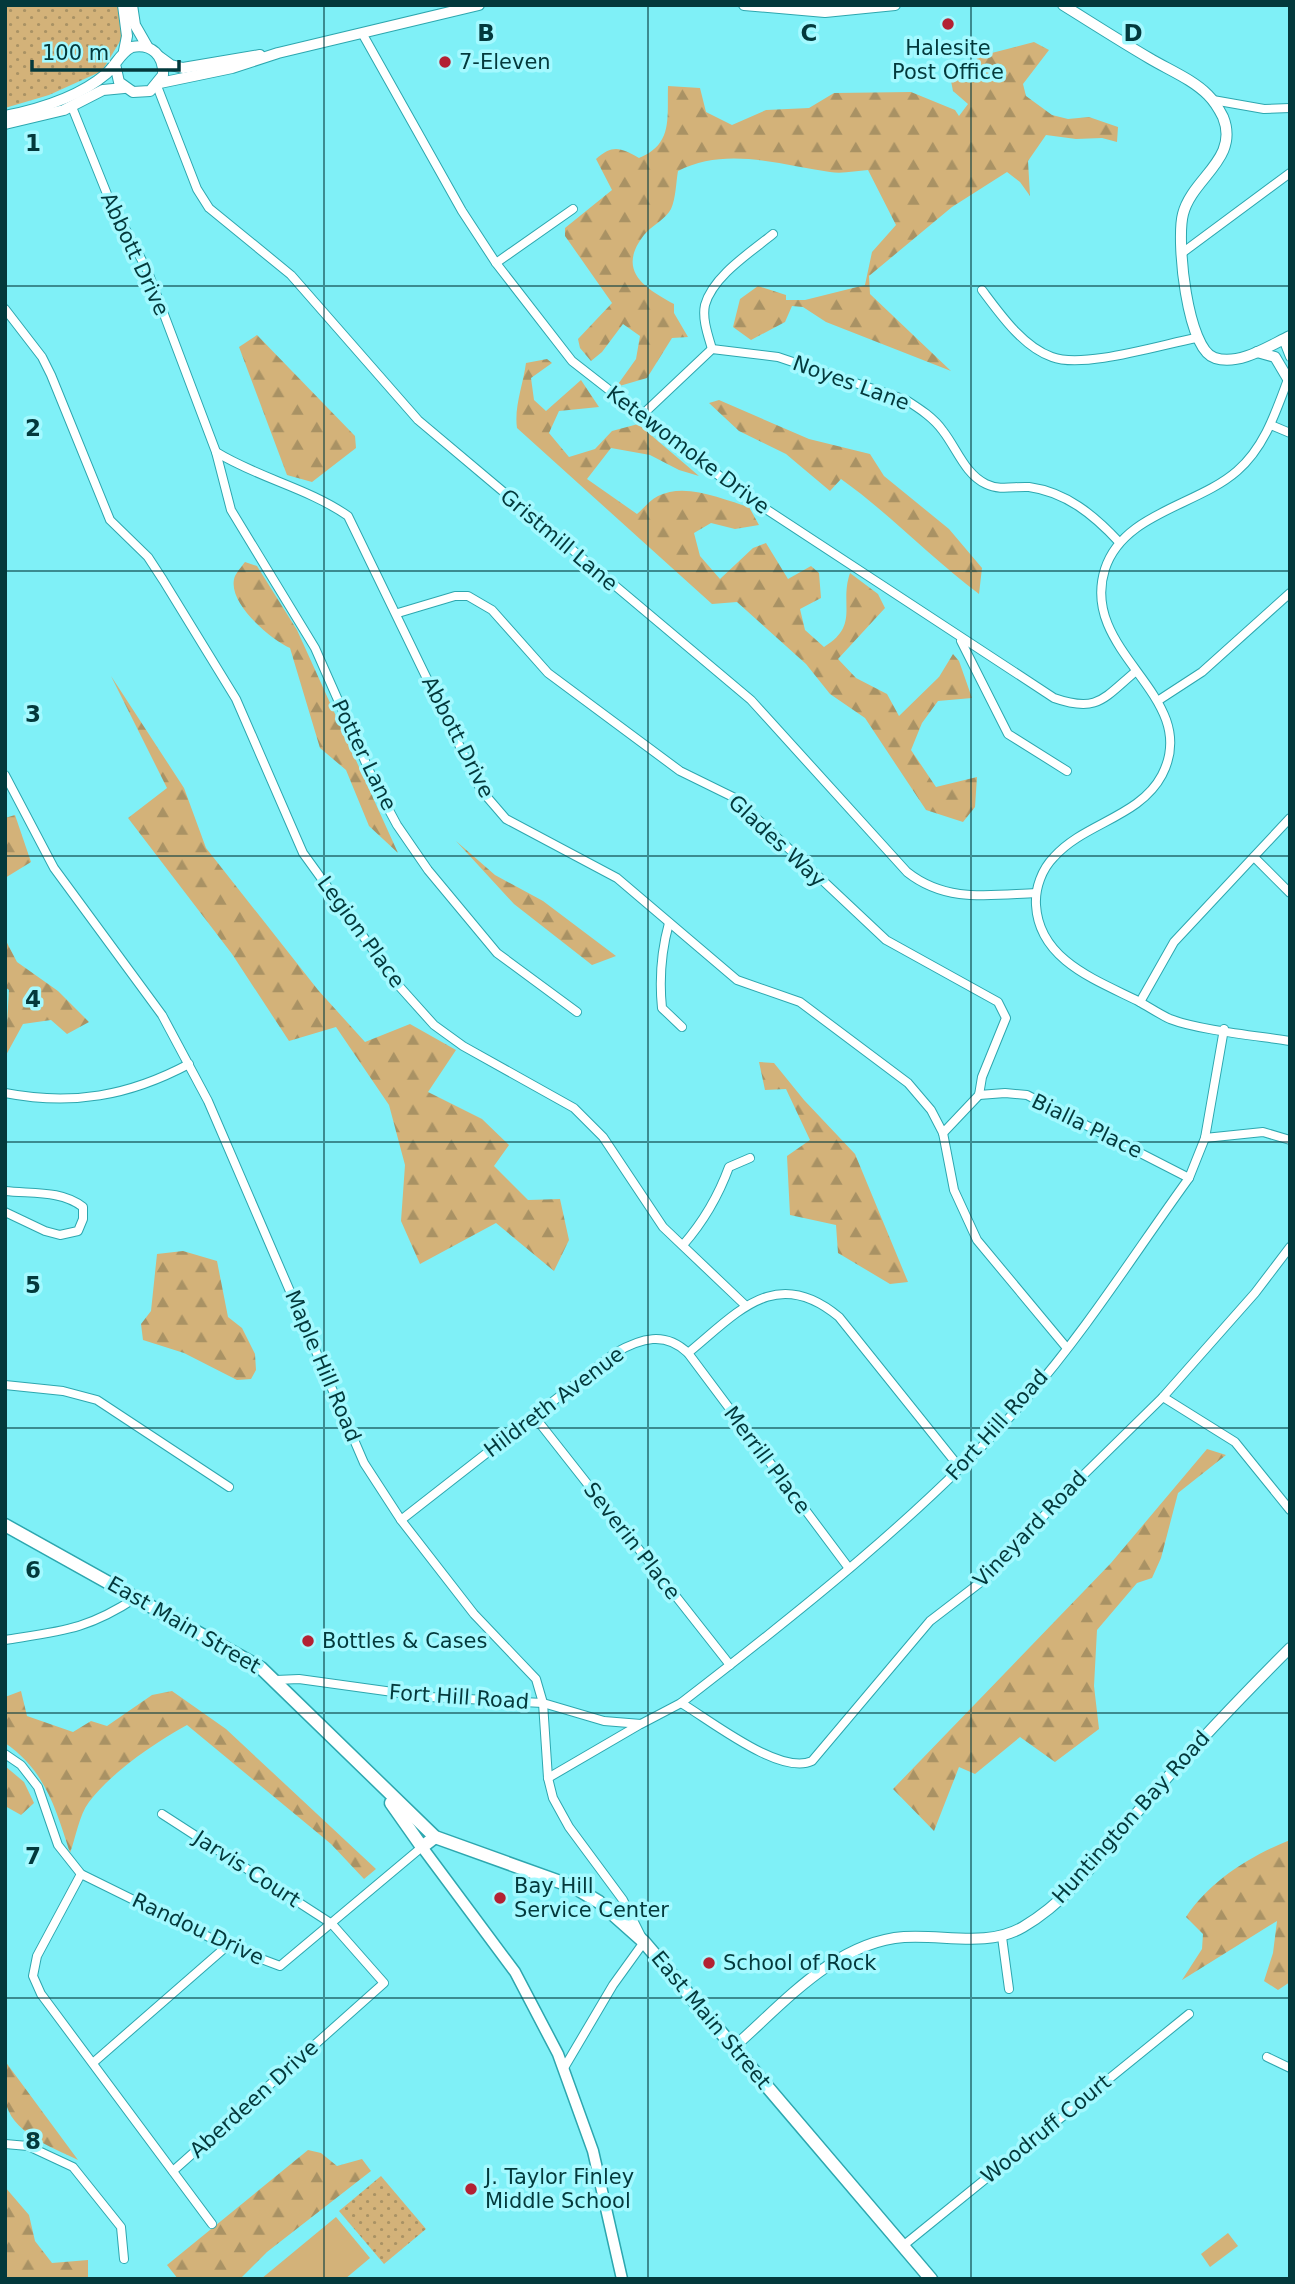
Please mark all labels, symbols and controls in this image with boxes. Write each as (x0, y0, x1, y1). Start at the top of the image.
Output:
marker: Halesite Post Office (940, 16, 956, 32)
text: B (477, 20, 495, 46)
text: C (801, 20, 817, 46)
text: D (1123, 20, 1143, 46)
scale bar (32, 28, 178, 72)
place label: Halesite Post Office (892, 36, 1004, 84)
text: 100 m (42, 41, 109, 65)
place label: 7-Eleven (459, 50, 551, 74)
marker: 7-Eleven (437, 54, 453, 70)
text: 1 (25, 130, 41, 156)
street label: Abbott Drive (96, 189, 174, 319)
street label: Noyes Lane (789, 351, 913, 415)
street label: Ketewomoke Drive (602, 381, 774, 519)
text: 2 (25, 415, 41, 441)
street label: Gristmill Lane (496, 484, 622, 596)
street label: Abbott Drive (417, 672, 499, 802)
street label: Potter Lane (327, 696, 401, 814)
text: 3 (25, 701, 41, 727)
street label: Glades Way (724, 790, 830, 892)
street label: Legion Place (312, 872, 410, 992)
text: 4 (25, 986, 41, 1012)
street label: Bialla Place (1028, 1089, 1146, 1163)
text: 5 (25, 1272, 41, 1298)
street label: Maple Hill Road (280, 1287, 366, 1445)
street label: Hildreth Avenue (480, 1342, 628, 1462)
street label: Fort Hill Road (941, 1365, 1053, 1485)
street label: Merrill Place (719, 1402, 815, 1518)
street label: Vineyard Road (968, 1466, 1092, 1592)
street label: Severin Place (579, 1478, 685, 1604)
text: 6 (25, 1557, 41, 1583)
street label: East Main Street (103, 1571, 265, 1679)
place label: Bottles & Cases (322, 1629, 487, 1653)
marker: Bottles & Cases (300, 1633, 316, 1649)
street label: Fort Hill Road (388, 1680, 530, 1714)
street label: Huntington Bay Road (1047, 1726, 1215, 1908)
street label: Jarvis Court (188, 1825, 304, 1912)
text: 7 (25, 1843, 41, 1869)
place label: Bay Hill Service Center (514, 1874, 669, 1922)
street label: Randou Drive (128, 1888, 268, 1970)
marker: Bay Hill Service Center (492, 1890, 508, 1906)
street label: East Main Street (646, 1946, 776, 2094)
place label: School of Rock (723, 1951, 877, 1975)
marker: School of Rock (701, 1955, 717, 1971)
street label: Aberdeen Drive (185, 2035, 323, 2163)
street label: Woodruff Court (977, 2070, 1115, 2188)
text: 8 (25, 2128, 41, 2154)
place label: J. Taylor Finley Middle School (483, 2165, 634, 2213)
marker: J. Taylor Finley Middle School (463, 2181, 479, 2197)

